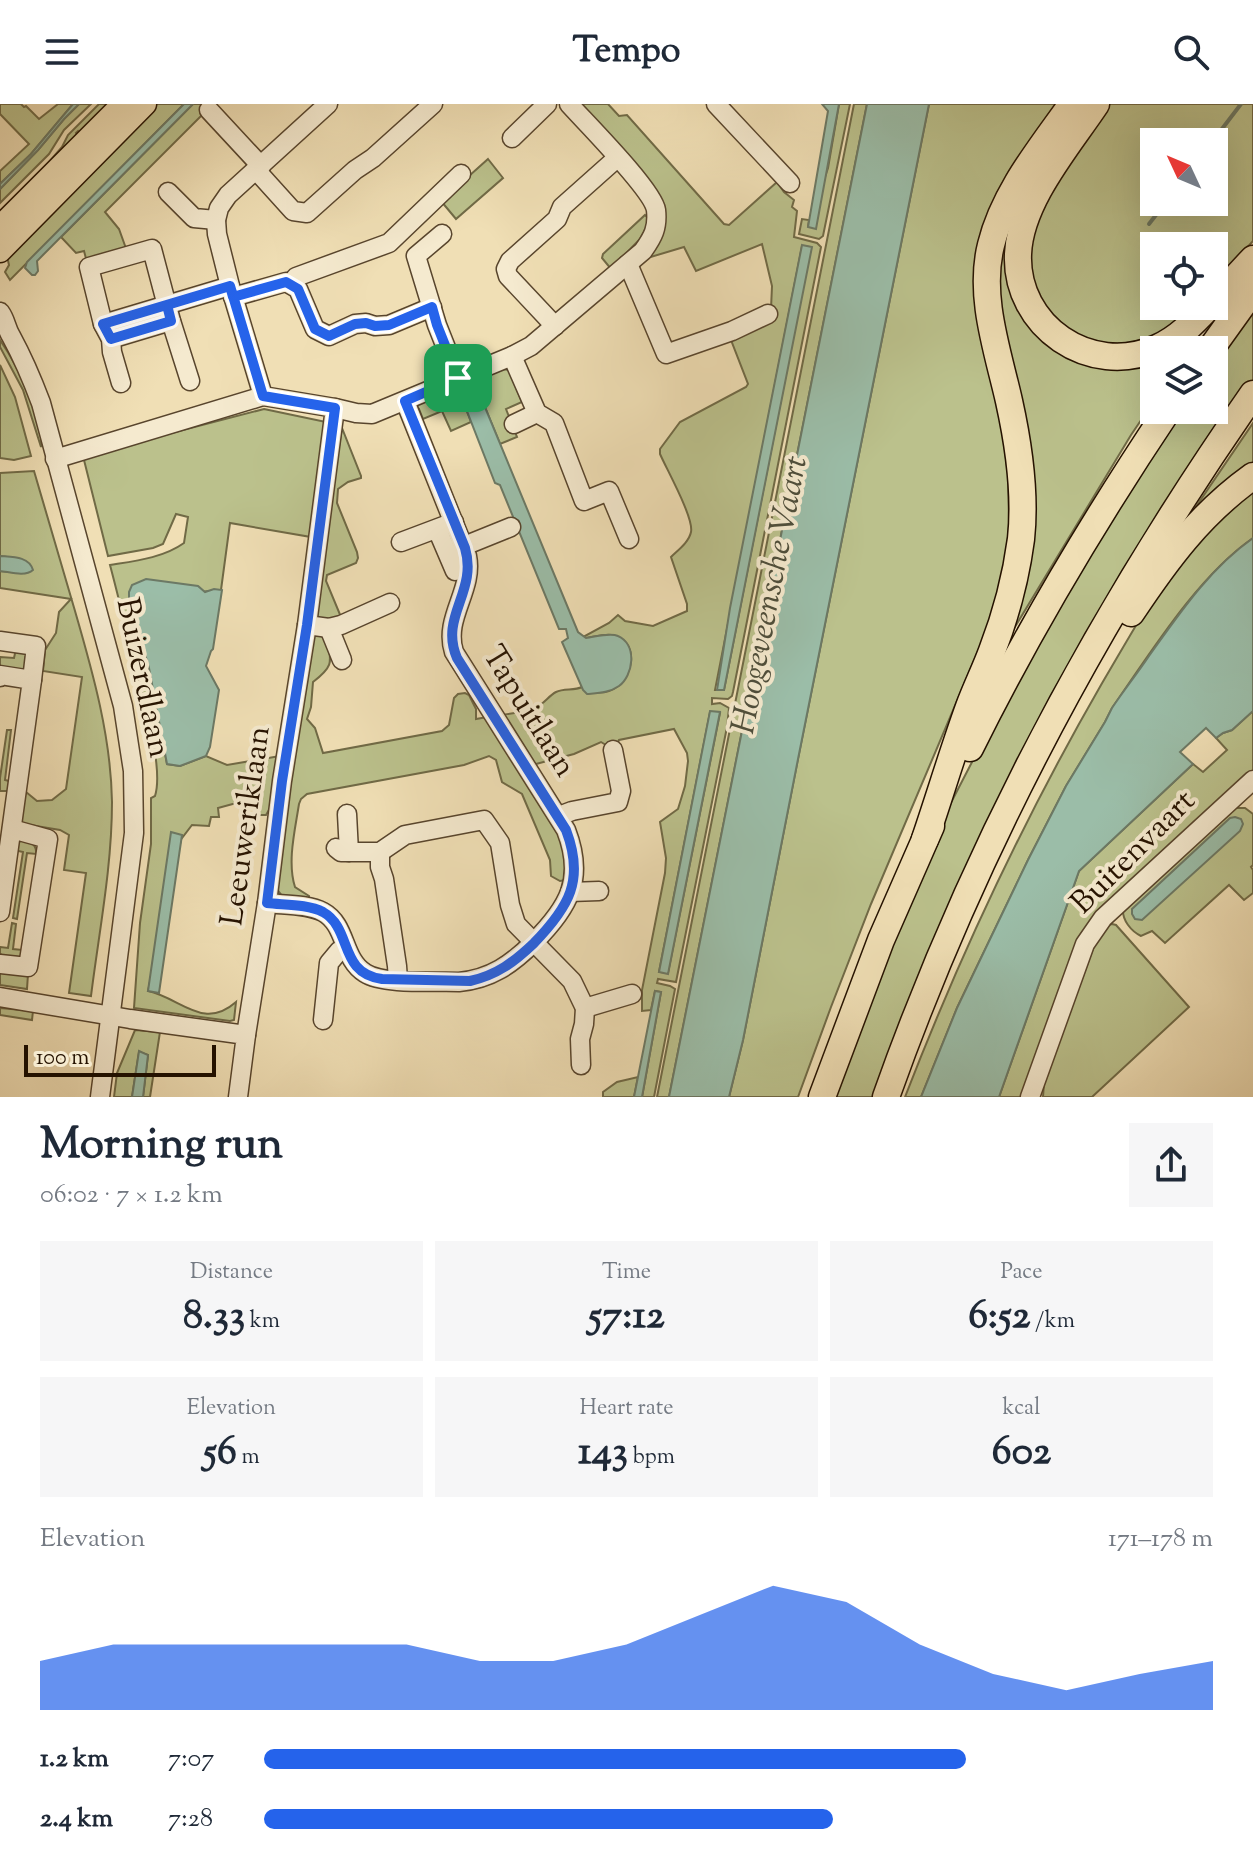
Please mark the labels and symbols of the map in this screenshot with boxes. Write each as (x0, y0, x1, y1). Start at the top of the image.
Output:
north arrow (1140, 128, 1228, 216)
pin (424, 344, 492, 412)
water label: Hoogeveensche Vaart (720, 452, 822, 738)
street label: Buizerdlaan (103, 594, 181, 762)
street label: Tapuitlaan (469, 637, 587, 787)
street label: Leeuweriklaan (210, 723, 284, 929)
street label: Buitenvaart (1061, 780, 1207, 926)
scale bar (24, 1041, 216, 1077)

